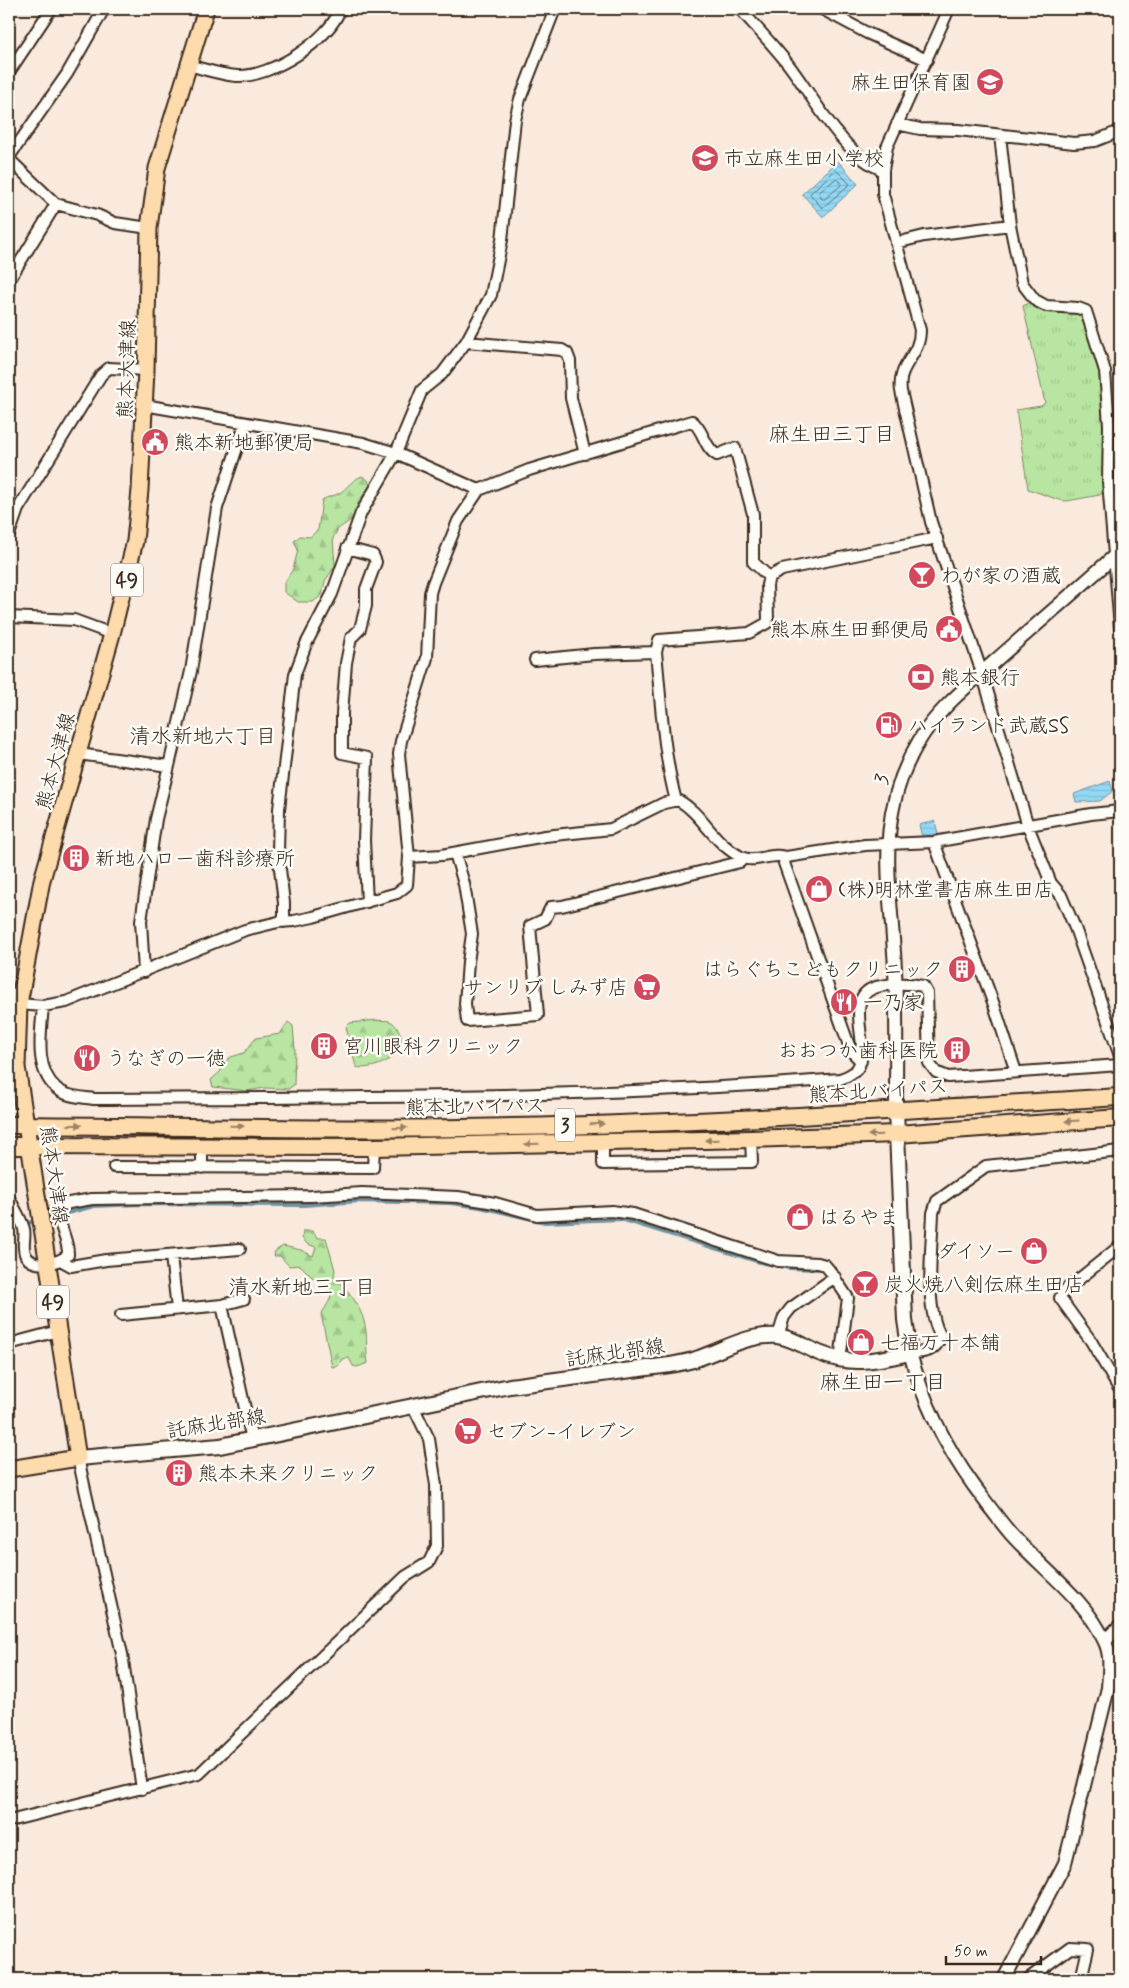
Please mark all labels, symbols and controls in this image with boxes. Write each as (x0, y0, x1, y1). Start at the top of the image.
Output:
school or university icon: 麻生田保育園 (975, 67, 1005, 97)
place label: 麻生田保育園 (851, 70, 971, 97)
school or university icon: 市立麻生田小学校 (690, 143, 720, 173)
place label: 市立麻生田小学校 (724, 146, 884, 173)
street label: 熊本大津線 (112, 319, 143, 419)
district label: 麻生田三丁目 (769, 421, 895, 449)
public building icon: 熊本新地郵便局 (140, 427, 170, 457)
place label: 熊本新地郵便局 (174, 430, 314, 457)
bar icon: わが家の酒蔵 (907, 560, 937, 590)
place label: わが家の酒蔵 (941, 563, 1061, 590)
road number: 49 (111, 564, 143, 596)
public building icon: 熊本麻生田郵便局 (934, 614, 964, 644)
place label: 熊本麻生田郵便局 (770, 617, 930, 644)
bank icon: 熊本銀行 (906, 662, 936, 692)
place label: 熊本銀行 (940, 665, 1020, 692)
street label: 熊本大津線 (30, 710, 82, 813)
fuel station icon: ハイランド武蔵SS (874, 710, 904, 740)
place label: ハイランド武蔵SS (908, 713, 1069, 740)
district label: 清水新地六丁目 (130, 723, 277, 751)
street label: 3 (868, 771, 897, 788)
building icon: 新地ハロー歯科診療所 (61, 843, 91, 873)
place label: 新地ハロー歯科診療所 (95, 846, 295, 873)
shop icon: (株)明林堂書店麻生田店 (804, 874, 834, 904)
place label: (株)明林堂書店麻生田店 (838, 877, 1054, 904)
building icon: はらぐちこどもクリニック (947, 954, 977, 984)
place label: はらぐちこどもクリニック (703, 957, 943, 984)
supermarket icon: サンリブ しみず店 (632, 972, 662, 1002)
place label: サンリブ しみず店 (463, 975, 628, 1002)
restaurant icon: 一乃家 (829, 987, 859, 1017)
place label: 一乃家 (863, 990, 923, 1017)
building icon: 宮川眼科クリニック (309, 1031, 339, 1061)
place label: 宮川眼科クリニック (343, 1034, 523, 1061)
building icon: おおつか歯科医院 (942, 1035, 972, 1065)
place label: おおつか歯科医院 (778, 1038, 938, 1065)
restaurant icon: うなぎの一徳 (72, 1043, 102, 1073)
place label: うなぎの一徳 (106, 1046, 226, 1073)
street label: 熊本北バイパス (808, 1073, 949, 1110)
street label: 熊本北バイパス (405, 1093, 545, 1122)
road number: 3 (555, 1108, 575, 1142)
one-way arrow (1063, 1117, 1079, 1125)
one-way arrow (590, 1120, 606, 1128)
one-way arrow (67, 1121, 83, 1129)
one-way arrow (230, 1122, 246, 1130)
street label: 熊本大津線 (33, 1124, 74, 1227)
one-way arrow (392, 1124, 408, 1132)
one-way arrow (866, 1131, 882, 1139)
one-way arrow (704, 1136, 720, 1144)
one-way arrow (524, 1140, 540, 1148)
shop icon: はるやま (785, 1202, 815, 1232)
place label: はるやま (819, 1205, 899, 1232)
shop icon: ダイソー (1019, 1236, 1049, 1266)
place label: ダイソー (937, 1239, 1015, 1266)
bar icon: 炭火焼八剣伝麻生田店 (850, 1269, 880, 1299)
place label: 炭火焼八剣伝麻生田店 (884, 1272, 1084, 1299)
district label: 清水新地三丁目 (229, 1274, 376, 1302)
road number: 49 (37, 1285, 69, 1318)
shop icon: 七福万十本舗 (846, 1327, 876, 1357)
place label: 七福万十本舗 (880, 1330, 1000, 1357)
street label: 託麻北部線 (564, 1333, 667, 1374)
district label: 麻生田一丁目 (820, 1369, 946, 1397)
street label: 託麻北部線 (165, 1403, 268, 1446)
supermarket icon: セブン-イレブン (453, 1416, 483, 1446)
place label: セブン-イレブン (487, 1419, 636, 1446)
building icon: 熊本未来クリニック (164, 1458, 194, 1488)
place label: 熊本未来クリニック (198, 1461, 378, 1488)
scale bar (946, 1933, 1042, 1965)
text: 50 m (954, 1942, 988, 1962)

